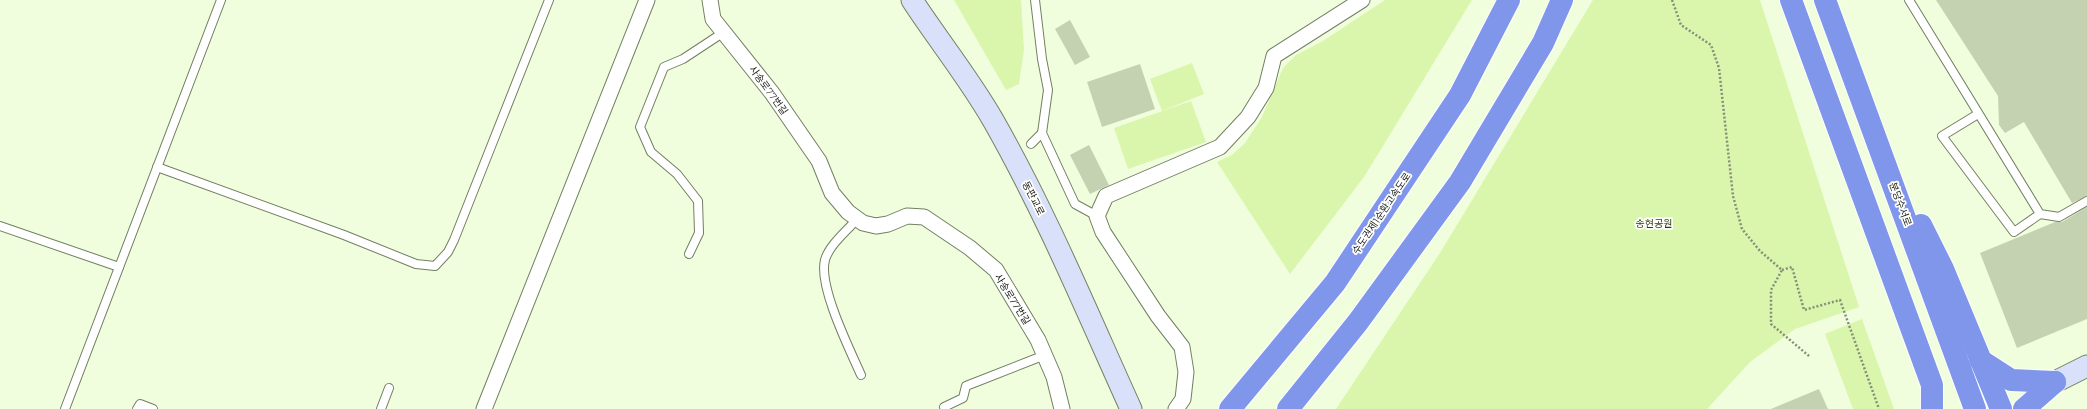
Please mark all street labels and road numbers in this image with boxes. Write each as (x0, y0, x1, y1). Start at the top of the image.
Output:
street label: 사송로77번길 (746, 63, 791, 117)
street label: 수도권제1순환고속도로 (1349, 170, 1414, 257)
street label: 동판교로 (1019, 179, 1048, 218)
street label: 분당수서로 (1887, 180, 1915, 228)
street label: 사송로77번길 (992, 271, 1033, 327)

